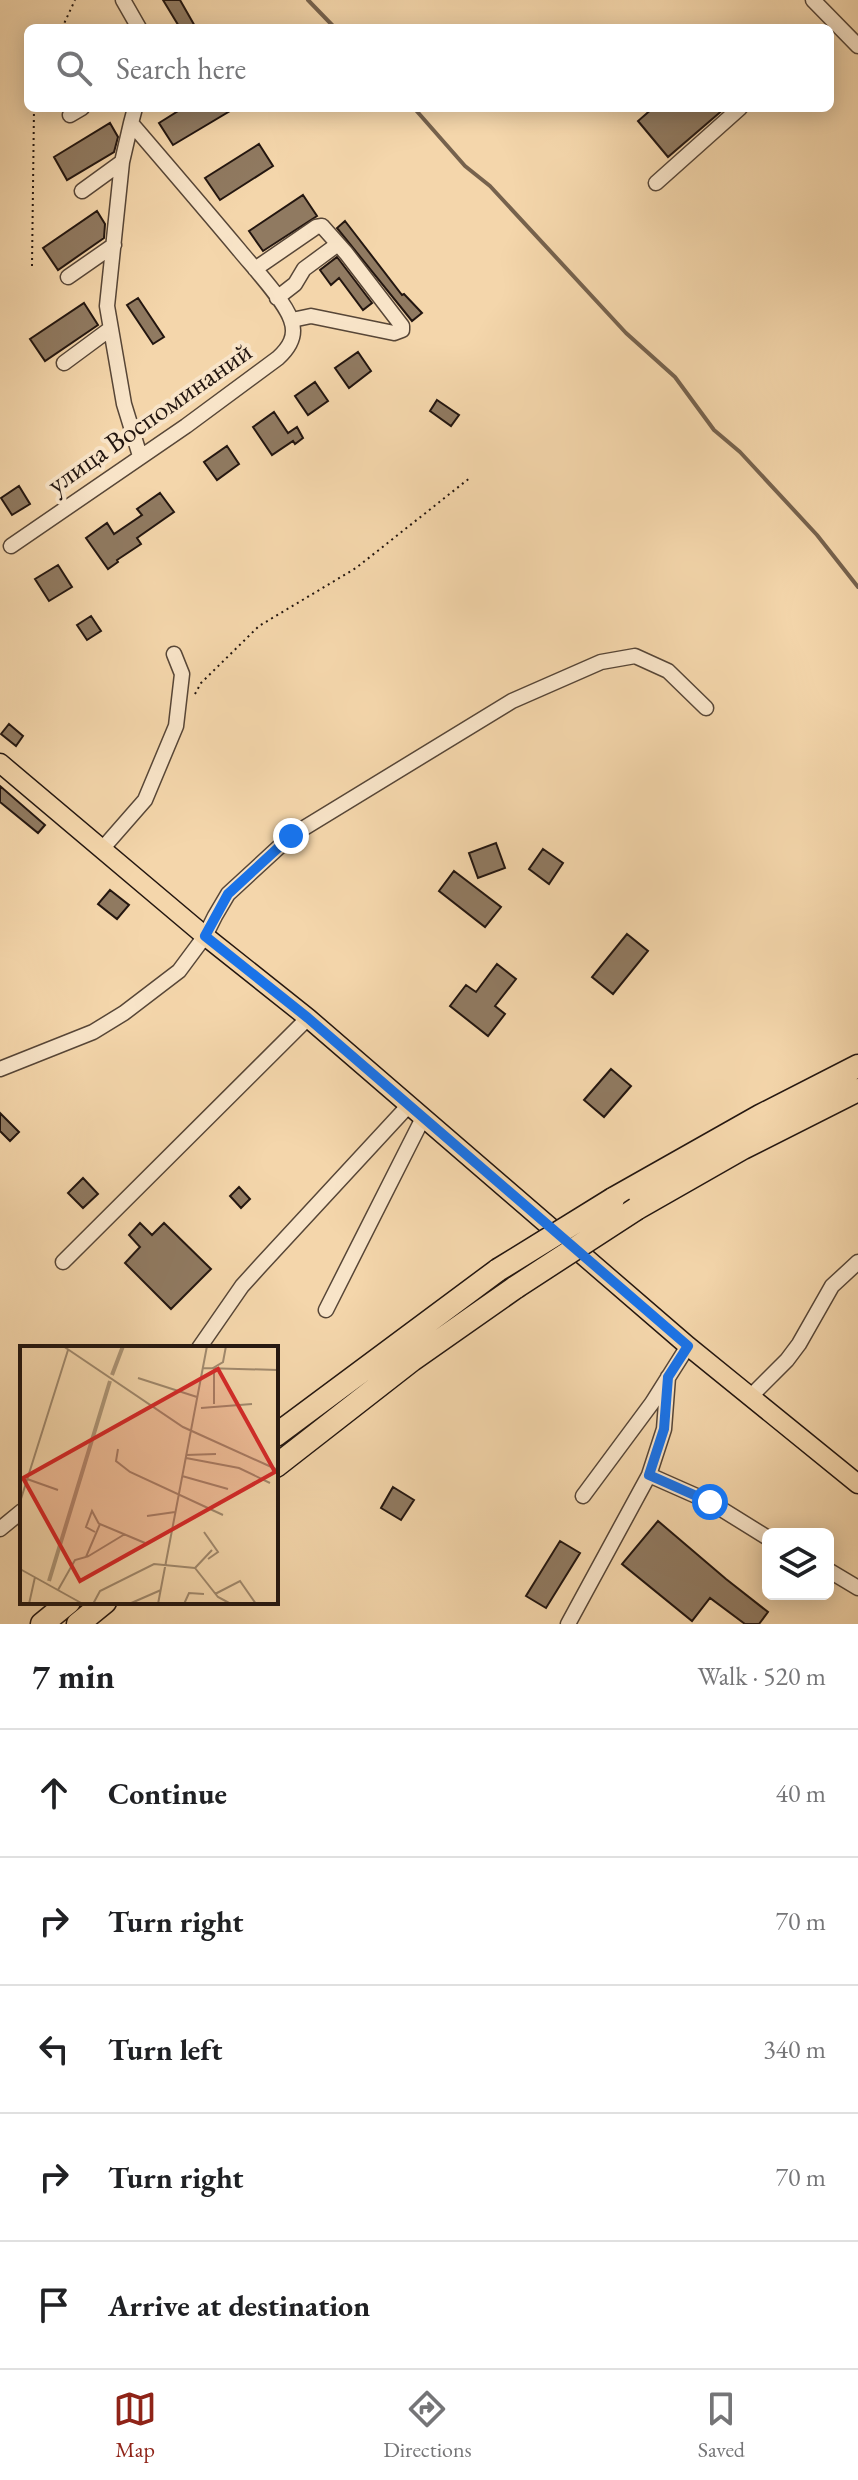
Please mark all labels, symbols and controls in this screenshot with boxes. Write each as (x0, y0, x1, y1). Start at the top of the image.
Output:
search box (24, 24, 834, 112)
icon: search (52, 46, 96, 90)
text: Search here (116, 49, 246, 88)
street label: улица Воспоминаний (40, 333, 259, 501)
route end (273, 818, 309, 854)
inset map (20, 1346, 278, 1604)
route start (692, 1484, 728, 1520)
map controls (762, 1528, 834, 1600)
button: layers (762, 1528, 834, 1600)
text: 7 min (32, 1654, 115, 1698)
text: Walk · 520 m (698, 1659, 826, 1693)
icon: ahead (32, 1771, 76, 1815)
text: Continue (108, 1774, 227, 1813)
text: 40 m (776, 1776, 826, 1810)
icon: right (32, 1899, 76, 1943)
text: Turn right (108, 1902, 244, 1941)
text: 70 m (776, 1904, 826, 1938)
icon: left (32, 2027, 76, 2071)
text: Turn left (108, 2030, 222, 2069)
text: 340 m (763, 2032, 826, 2066)
icon: right (32, 2155, 76, 2199)
text: Turn right (108, 2158, 244, 2197)
text: 70 m (776, 2160, 826, 2194)
icon: arrive (32, 2283, 76, 2327)
text: Arrive at destination (108, 2286, 370, 2325)
tab: Map (113, 2387, 157, 2464)
tab: Directions (383, 2387, 472, 2464)
tab: Saved (698, 2387, 745, 2464)

